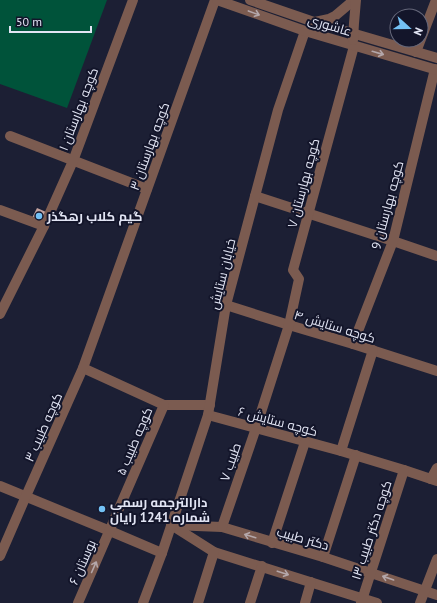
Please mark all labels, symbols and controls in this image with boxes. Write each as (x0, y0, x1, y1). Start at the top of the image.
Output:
scale bar (10, 8, 91, 34)
north arrow (389, 8, 429, 48)
one-way arrow (247, 10, 260, 17)
street label: عاشوری (306, 11, 354, 40)
text: 50 m (16, 14, 42, 29)
text: N (411, 26, 426, 37)
one-way arrow (371, 50, 384, 57)
street label: کوچه بهارستان ۱ (55, 65, 103, 154)
street label: کوچه بهارستان ۳ (126, 100, 174, 193)
street label: کوچه بهارستان ۷ (283, 137, 325, 230)
street label: کوچه بهارستان 9 (368, 159, 408, 251)
place label: گیم کلاب رهگذر (46, 208, 142, 226)
marker: گیم کلاب رهگذر (34, 211, 44, 221)
street label: خیابان ستایش (205, 237, 239, 311)
street label: کوچه ستایش ۴ (292, 306, 378, 348)
street label: کوچه طبیب ۳ (21, 390, 67, 465)
street label: کوچه ستایش ۶ (236, 403, 319, 441)
street label: کوچه طبیب ۵ (113, 405, 157, 478)
street label: طبیب ۷ (216, 441, 245, 484)
street label: کوچه دکتر طبیب ۱۳ (347, 478, 397, 582)
place label: دارالترجمه رسمی شماره 1241 رایان (110, 494, 210, 526)
marker: دارالترجمه رسمی شماره 1241 رایان (97, 504, 107, 514)
street label: دکتر طبیب (275, 523, 331, 554)
one-way arrow (244, 532, 257, 539)
street label: بوستان ۶ (65, 537, 100, 587)
one-way arrow (90, 562, 98, 574)
one-way arrow (277, 570, 290, 577)
one-way arrow (382, 574, 394, 582)

